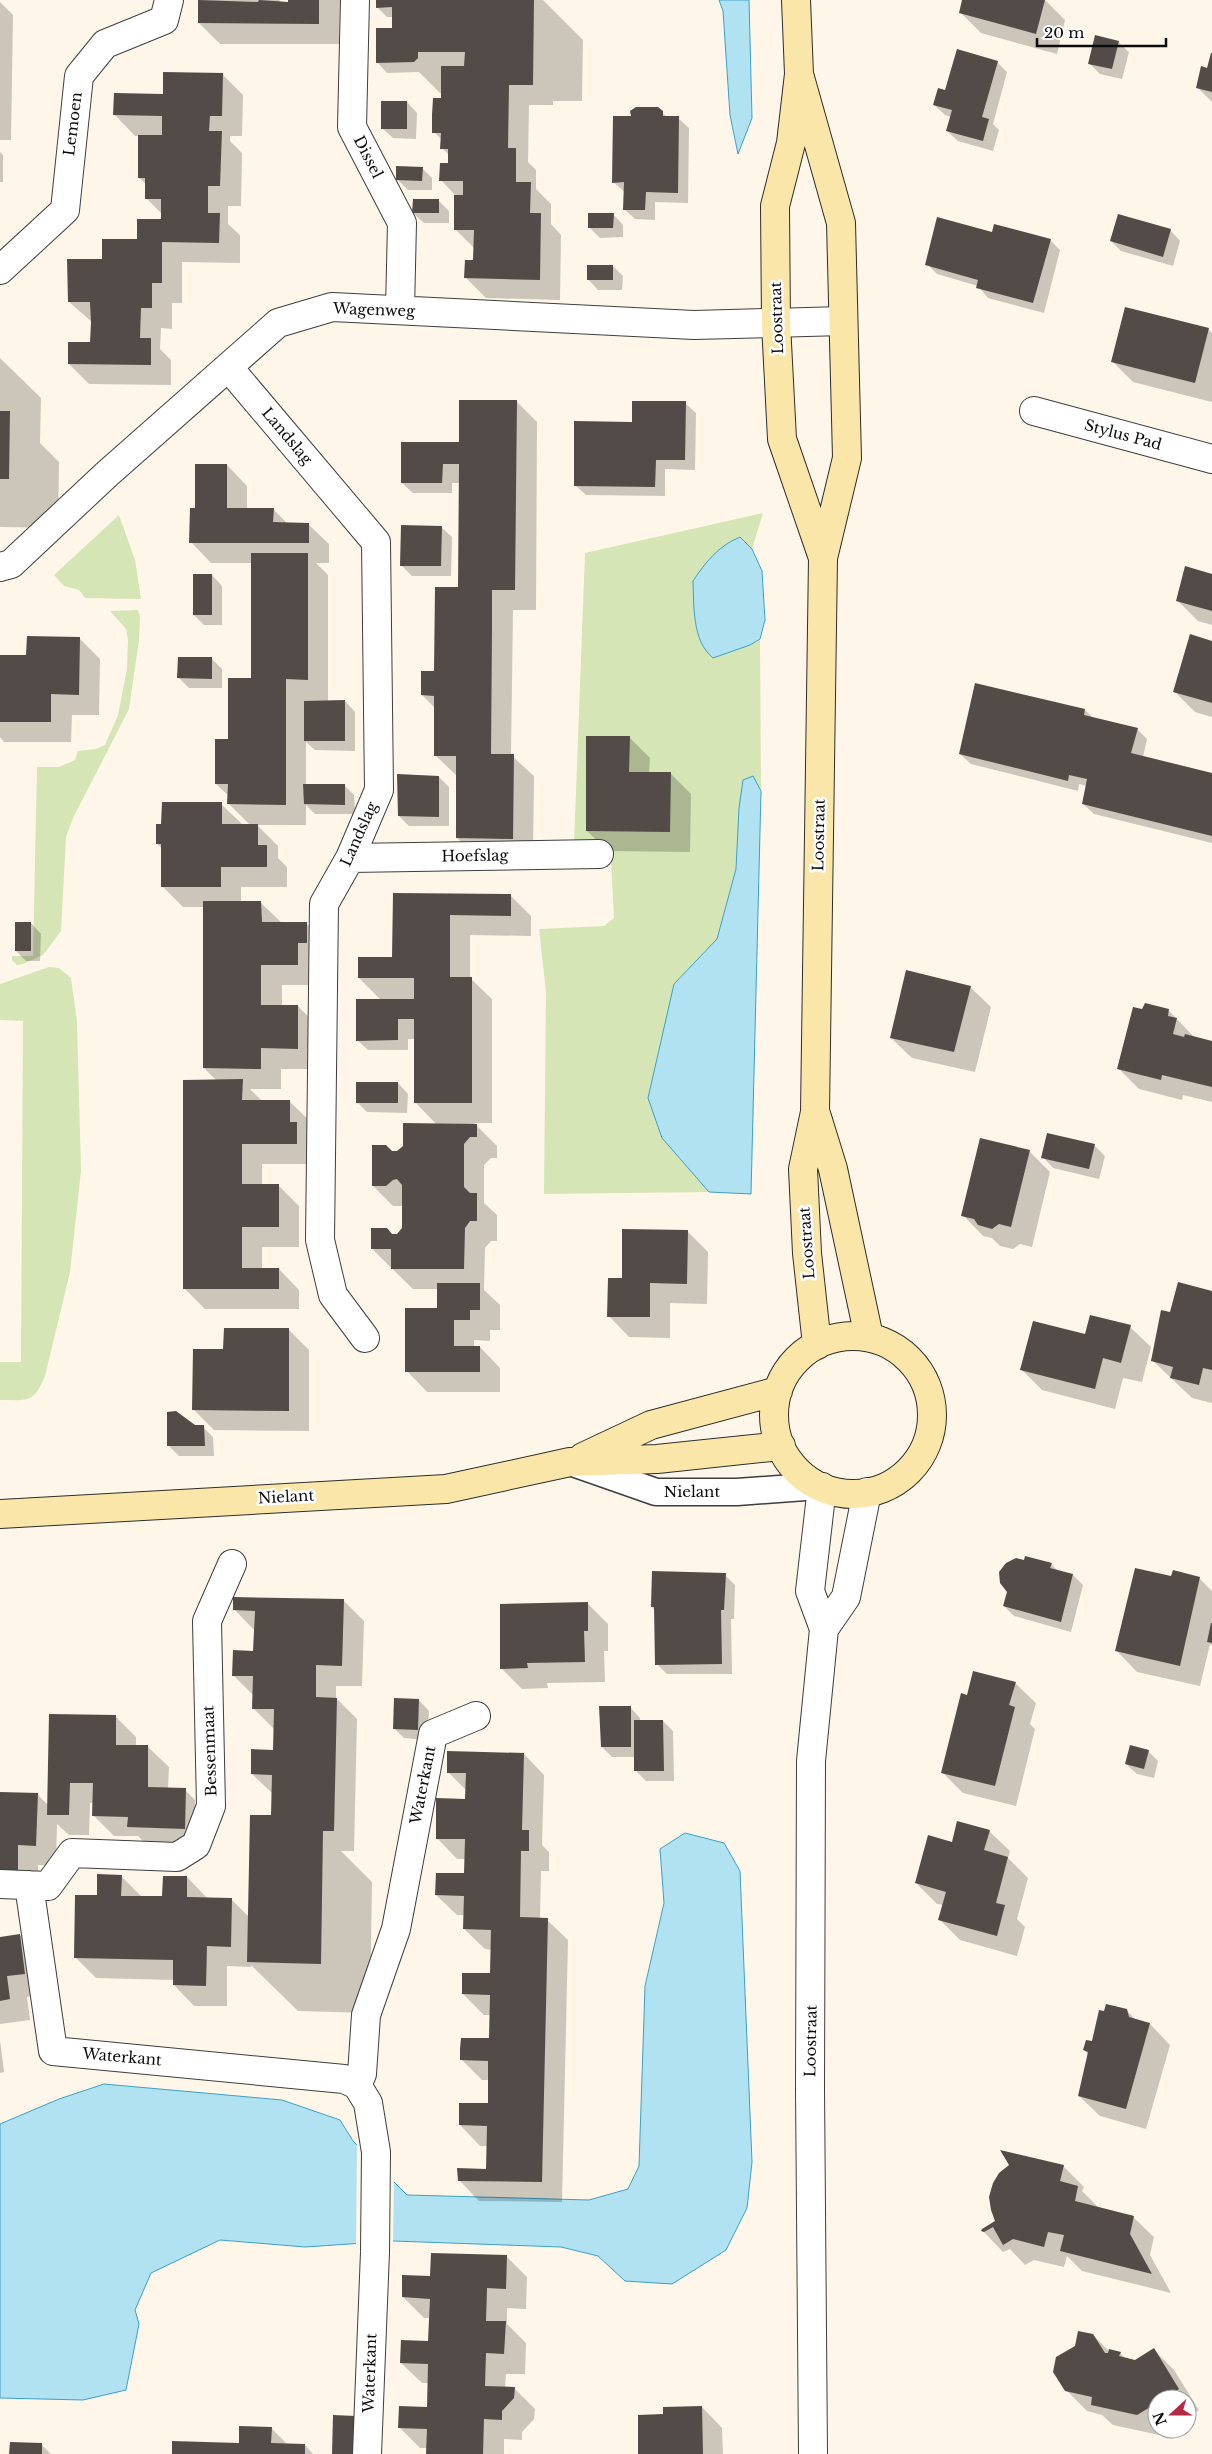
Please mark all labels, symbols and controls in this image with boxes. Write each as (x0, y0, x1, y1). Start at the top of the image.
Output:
scale bar (1037, 15, 1166, 47)
text: 20 m (1044, 23, 1084, 42)
street label: Lemoen (59, 91, 86, 157)
street label: Dissel (350, 132, 387, 181)
street label: Loostraat (766, 281, 787, 355)
street label: Wagenweg (332, 299, 416, 320)
street label: Landslag (258, 403, 317, 469)
street label: Stylus Pad (1082, 415, 1164, 454)
street label: Landslag (336, 798, 382, 869)
street label: Loostraat (808, 798, 829, 871)
street label: Hoefslag (441, 845, 510, 866)
street label: Loostraat (794, 1206, 819, 1280)
street label: Nielant (664, 1482, 720, 1501)
street label: Nielant (257, 1486, 315, 1507)
street label: Bessenmaat (198, 1705, 221, 1797)
street label: Waterkant (405, 1744, 439, 1827)
street label: Loostraat (800, 2004, 821, 2077)
street label: Waterkant (81, 2043, 163, 2069)
street label: Waterkant (359, 2333, 380, 2414)
north arrow (1147, 2389, 1197, 2439)
text: N (1149, 2409, 1171, 2428)

